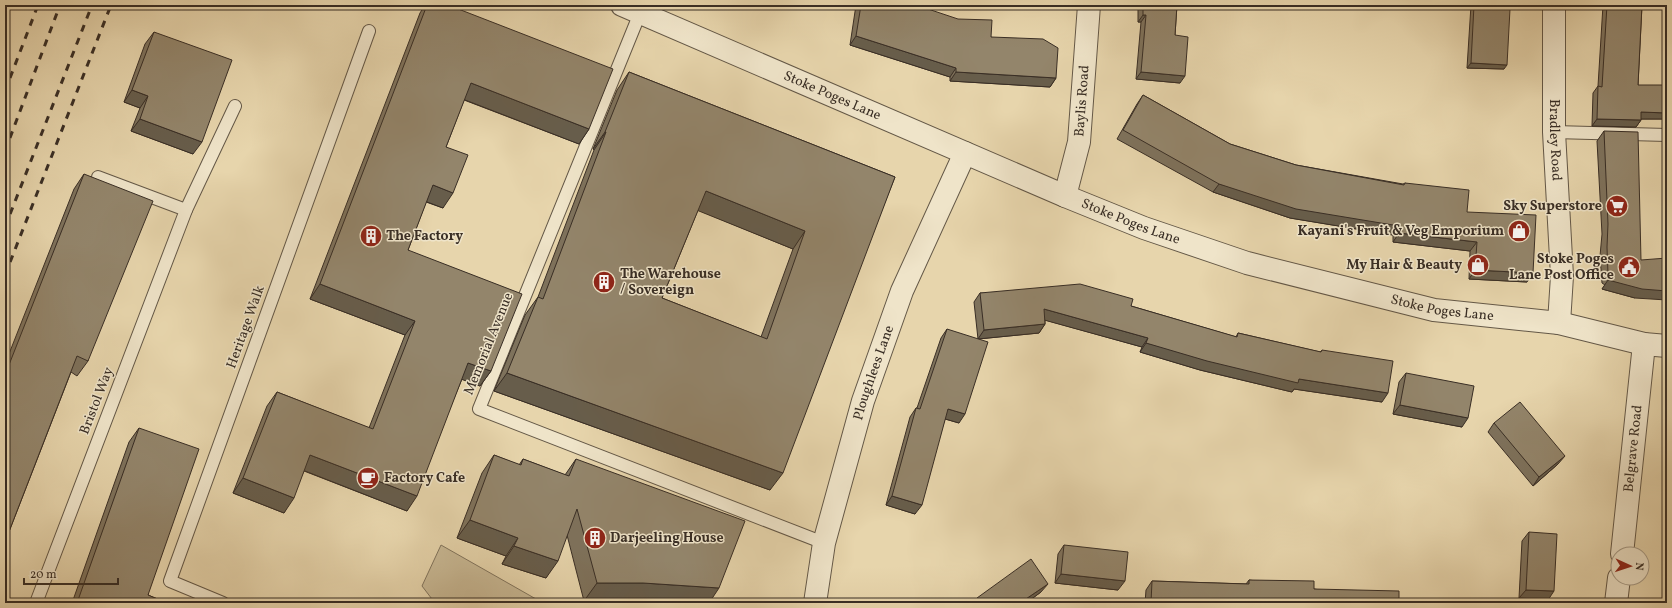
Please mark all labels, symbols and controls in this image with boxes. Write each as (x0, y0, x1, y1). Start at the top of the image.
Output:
street label: Baylis Road (1070, 64, 1094, 137)
street label: Stoke Poges Lane (781, 66, 884, 125)
street label: Bradley Road (1545, 99, 1566, 181)
supermarket icon: Sky Superstore (1604, 193, 1630, 219)
street label: Stoke Poges Lane (1078, 194, 1183, 249)
place label: Sky Superstore (1503, 197, 1602, 216)
shop icon: Kayani's Fruit & Veg Emporium (1506, 218, 1532, 244)
place label: Kayani's Fruit & Veg Emporium (1297, 222, 1504, 241)
building icon: The Factory (358, 223, 384, 249)
place label: The Factory (386, 227, 463, 246)
place label: Stoke Poges Lane Post Office (1509, 250, 1614, 285)
shop icon: My Hair & Beauty (1465, 252, 1491, 278)
public building icon: Stoke Poges Lane Post Office (1616, 254, 1642, 280)
place label: My Hair & Beauty (1346, 256, 1462, 275)
place label: The Warehouse / Sovereign (620, 265, 721, 300)
building icon: The Warehouse / Sovereign (591, 269, 617, 295)
street label: Heritage Walk (222, 282, 270, 371)
street label: Memorial Avenue (460, 290, 518, 398)
street label: Stoke Poges Lane (1389, 290, 1495, 326)
street label: Ploughlees Lane (849, 322, 899, 422)
street label: Bristol Way (75, 364, 119, 437)
street label: Belgrave Road (1619, 404, 1647, 493)
cafe icon: Factory Cafe (355, 465, 381, 491)
place label: Factory Cafe (384, 469, 465, 488)
building icon: Darjeeling House (582, 525, 608, 551)
place label: Darjeeling House (610, 529, 724, 548)
north arrow (1610, 546, 1650, 586)
scale bar (24, 560, 118, 586)
text: N (1631, 562, 1646, 571)
text: 20 m (30, 567, 57, 583)

